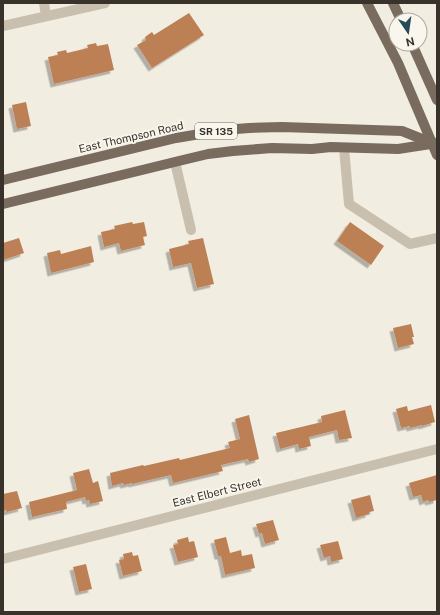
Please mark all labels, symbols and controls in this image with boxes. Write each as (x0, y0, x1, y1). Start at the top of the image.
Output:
north arrow (388, 12, 428, 52)
text: N (405, 35, 416, 49)
street label: East Thompson Road (77, 119, 185, 155)
road number: SR 135 (195, 123, 237, 139)
street label: East Elbert Street (171, 475, 263, 509)

